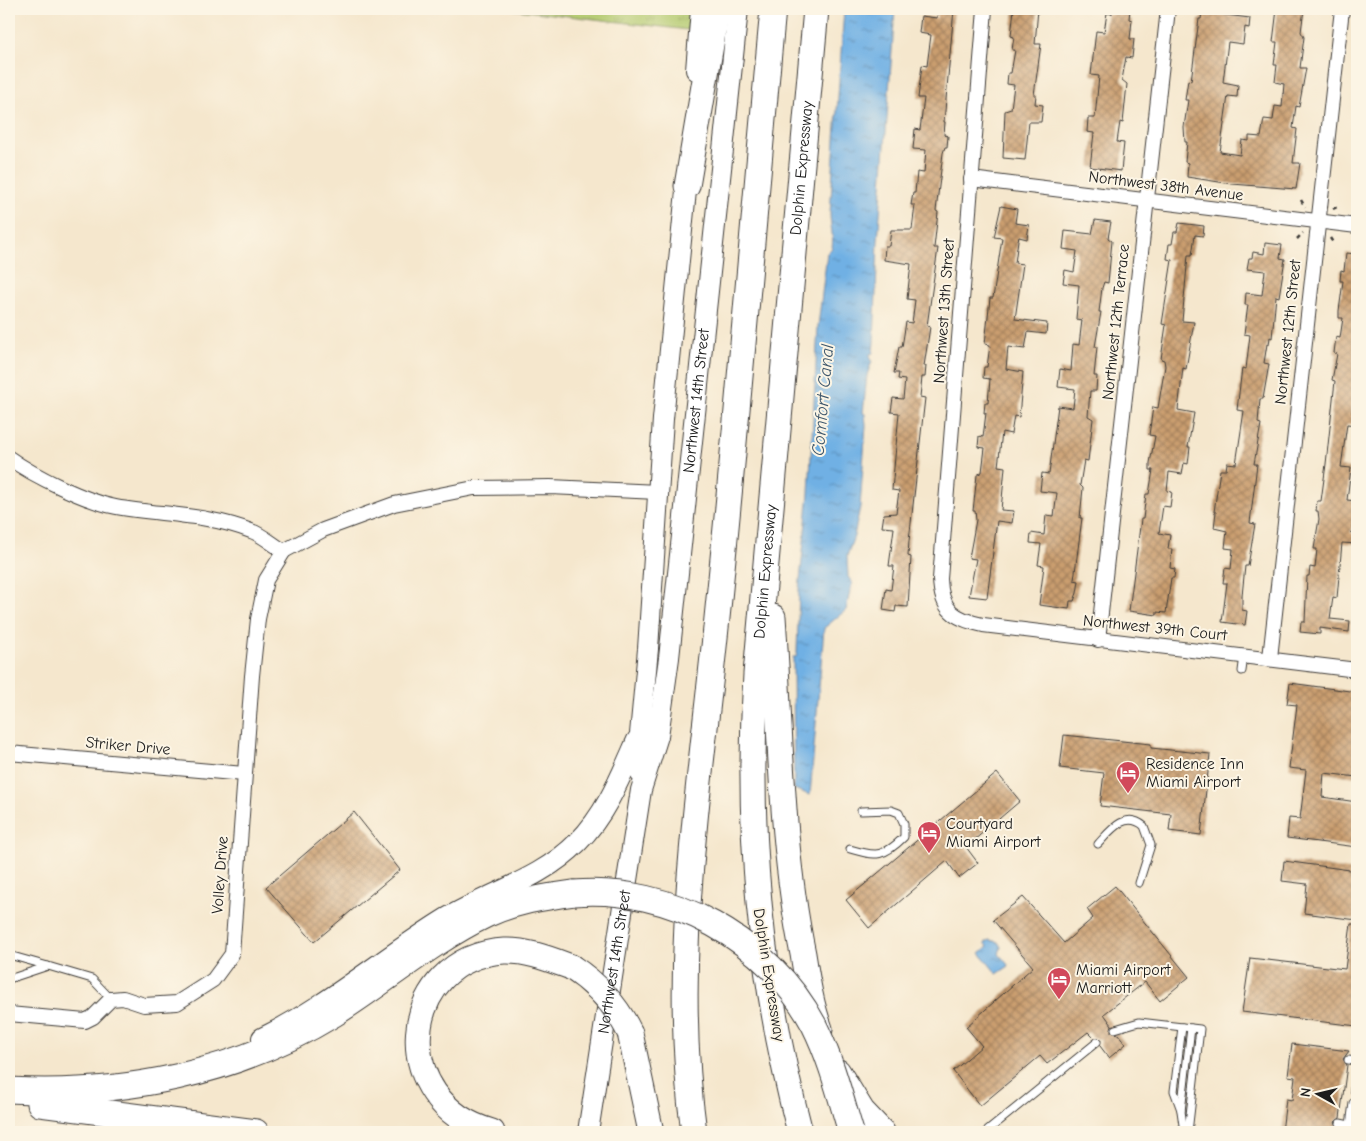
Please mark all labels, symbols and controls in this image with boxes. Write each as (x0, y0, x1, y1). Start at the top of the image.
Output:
street label: Dolphin Expressway (787, 99, 817, 236)
street label: Northwest 38th Avenue (1088, 168, 1244, 204)
street label: Northwest 13th Street (930, 237, 958, 384)
street label: Northwest 12th Terrace (1099, 243, 1133, 401)
street label: Northwest 12th Street (1271, 258, 1305, 405)
street label: Northwest 14th Street (680, 327, 713, 474)
water label: Comfort Canal (808, 342, 838, 457)
street label: Dolphin Expressway (750, 503, 780, 639)
street label: Northwest 39th Court (1082, 611, 1228, 645)
street label: Striker Drive (85, 733, 171, 759)
place label: Residence Inn Miami Airport (1146, 755, 1244, 791)
hotel icon: Residence Inn Miami Airport (1115, 760, 1141, 794)
place label: Courtyard Miami Airport (946, 815, 1041, 851)
hotel icon: Courtyard Miami Airport (916, 820, 942, 854)
street label: Volley Drive (208, 835, 232, 915)
street label: Northwest 14th Street (594, 889, 634, 1035)
street label: Dolphin Expressway (750, 907, 789, 1044)
place label: Miami Airport Marriott (1076, 961, 1171, 997)
hotel icon: Miami Airport Marriott (1046, 966, 1072, 1000)
north arrow (1294, 1068, 1344, 1118)
text: N (1297, 1087, 1315, 1098)

